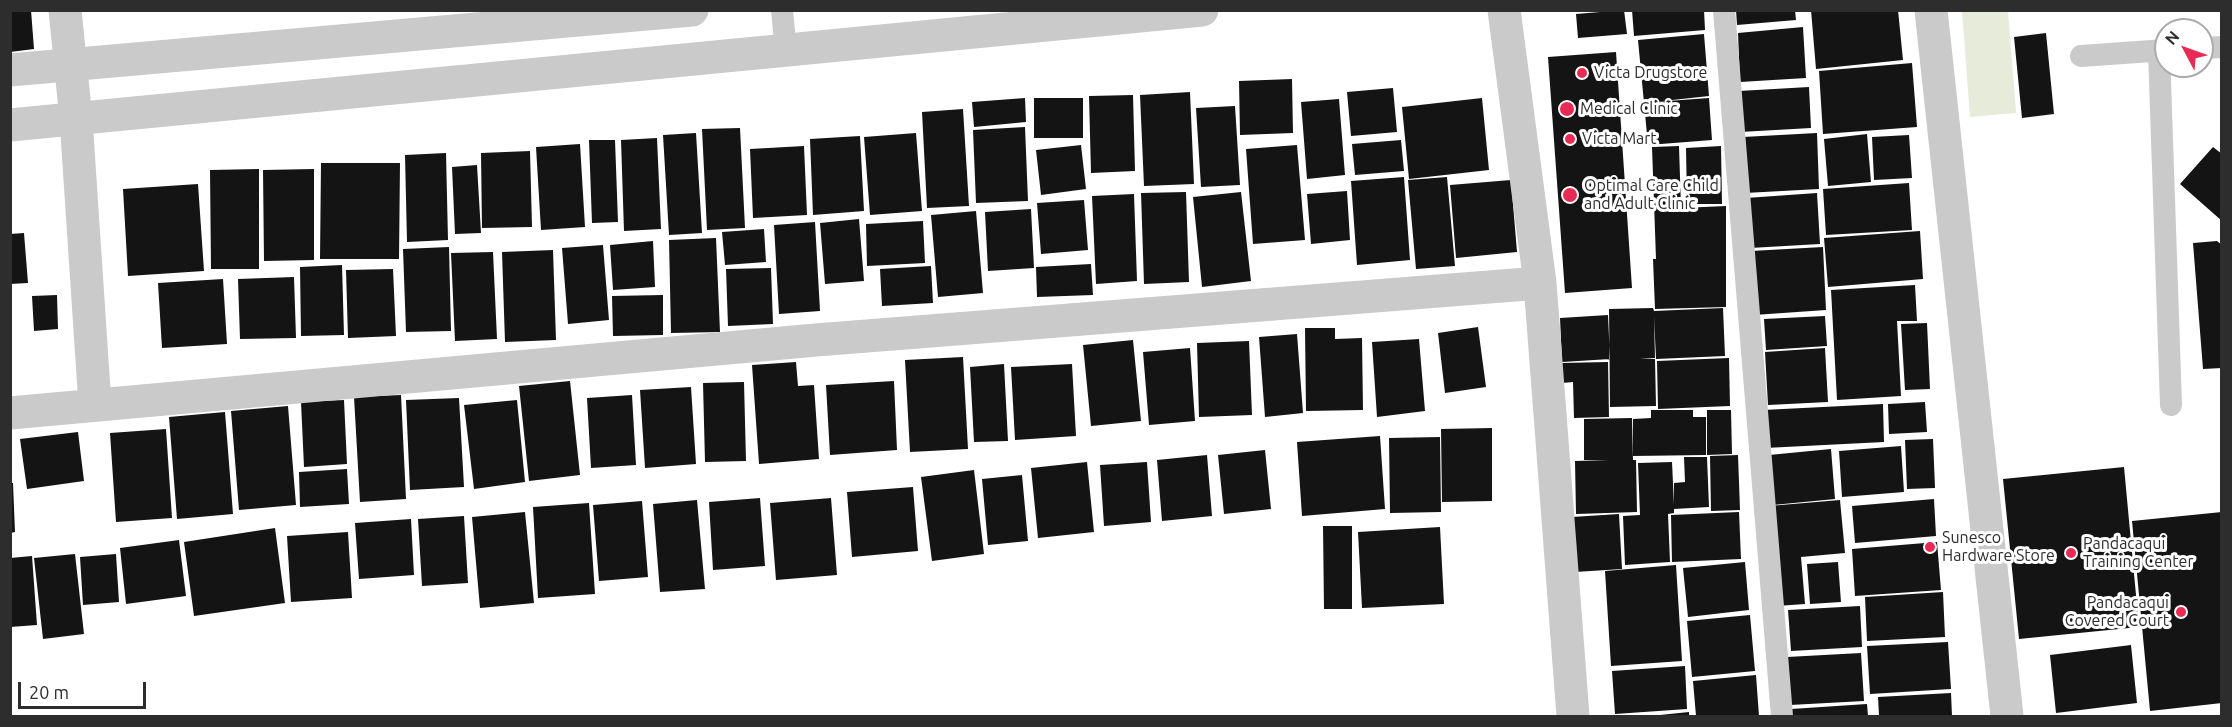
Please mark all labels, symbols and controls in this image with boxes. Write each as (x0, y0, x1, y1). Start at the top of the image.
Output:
north arrow (2154, 18, 2214, 78)
text: N (2161, 27, 2183, 48)
place label: Victa Drugstore (1594, 63, 1707, 83)
marker: Victa Drugstore (1575, 66, 1589, 80)
place label: Medical Clinic (1580, 99, 1678, 119)
marker: Medical Clinic (1558, 100, 1576, 118)
place label: Victa Mart (1582, 129, 1657, 149)
marker: Victa Mart (1563, 132, 1577, 146)
place label: Optimal Care Child and Adult Clinic (1584, 176, 1719, 214)
marker: Optimal Care Child and Adult Clinic (1561, 186, 1579, 204)
place label: Sunesco Hardware Store (1942, 528, 2055, 566)
place label: Pandacaqui Training Center (2083, 534, 2193, 572)
marker: Sunesco Hardware Store (1923, 540, 1937, 554)
marker: Pandacaqui Training Center (2064, 546, 2078, 560)
place label: Pandacaqui Covered Court (2065, 593, 2169, 631)
marker: Pandacaqui Covered Court (2174, 605, 2188, 619)
scale bar (21, 670, 148, 708)
text: 20 m (29, 682, 69, 702)

